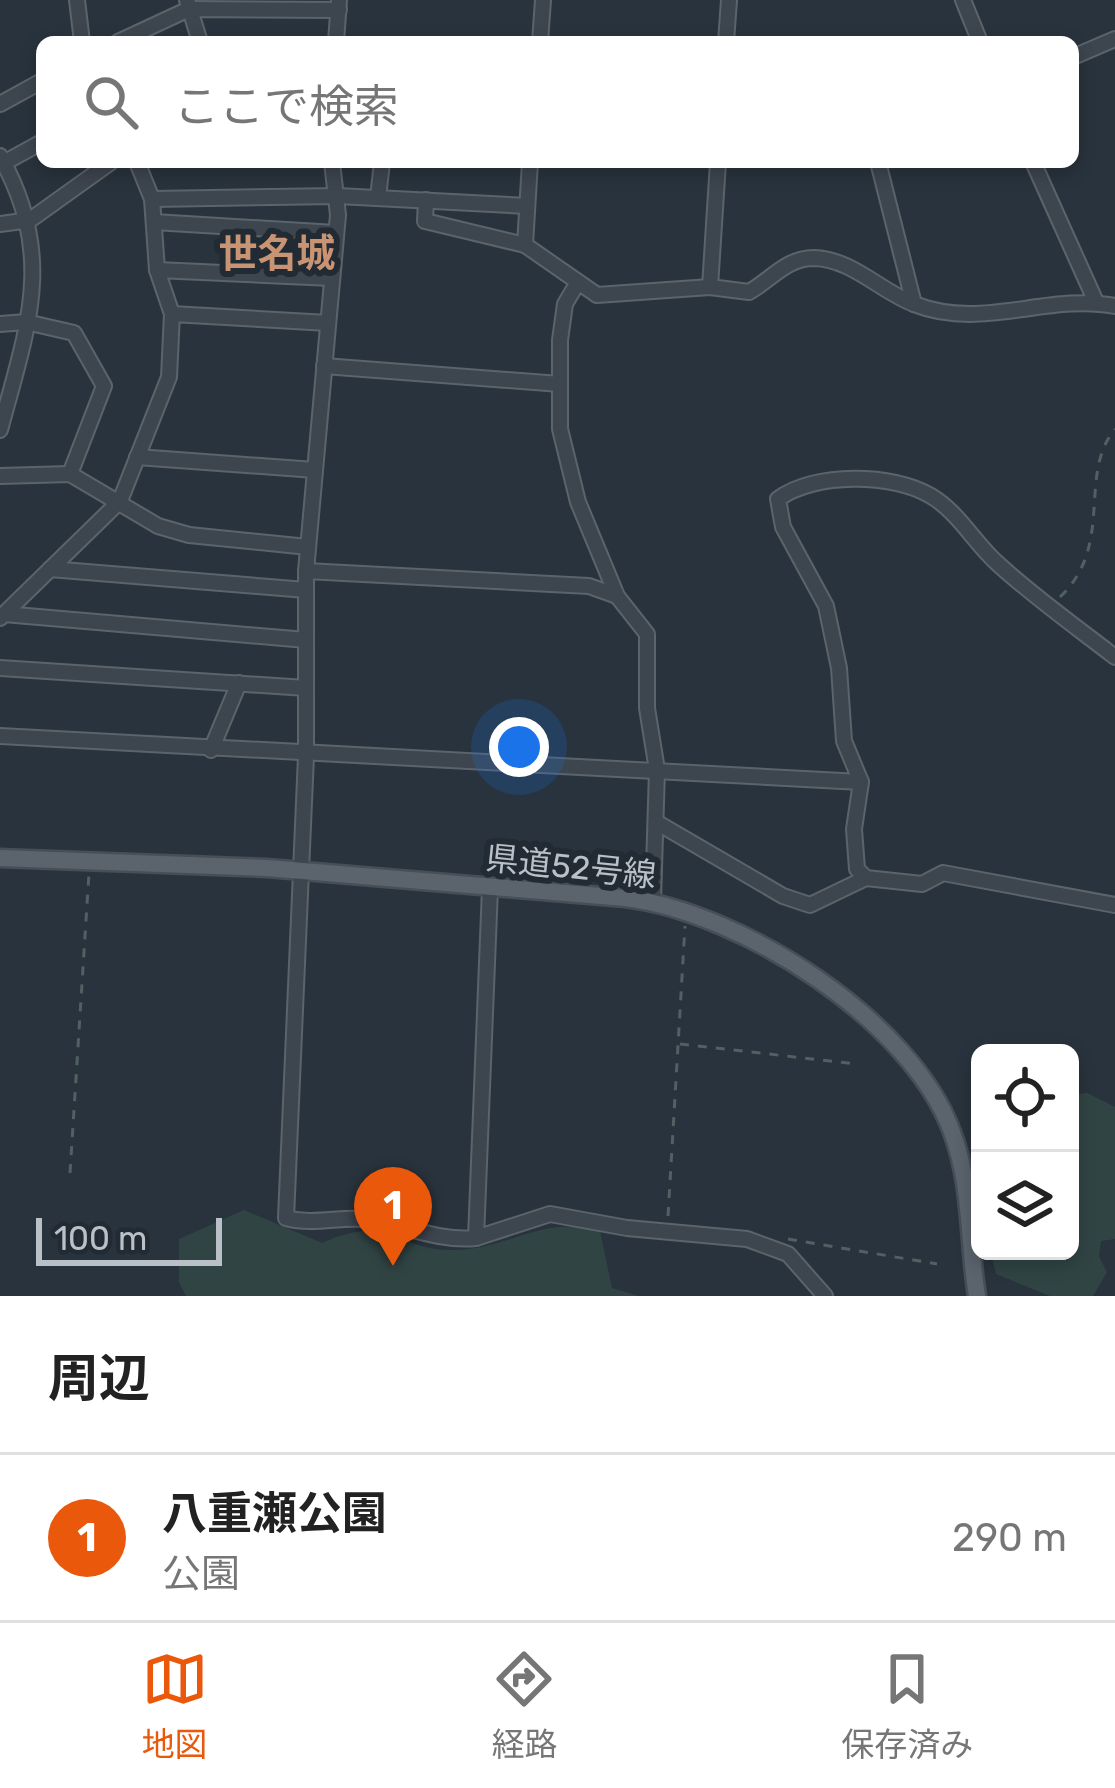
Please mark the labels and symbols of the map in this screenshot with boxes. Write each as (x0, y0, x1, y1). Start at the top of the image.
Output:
district label: 世名城 (218, 231, 336, 277)
your location (489, 717, 549, 777)
street label: 県道52号線 (484, 838, 658, 895)
pin: 1 (354, 1167, 432, 1266)
scale bar (36, 1212, 222, 1265)

